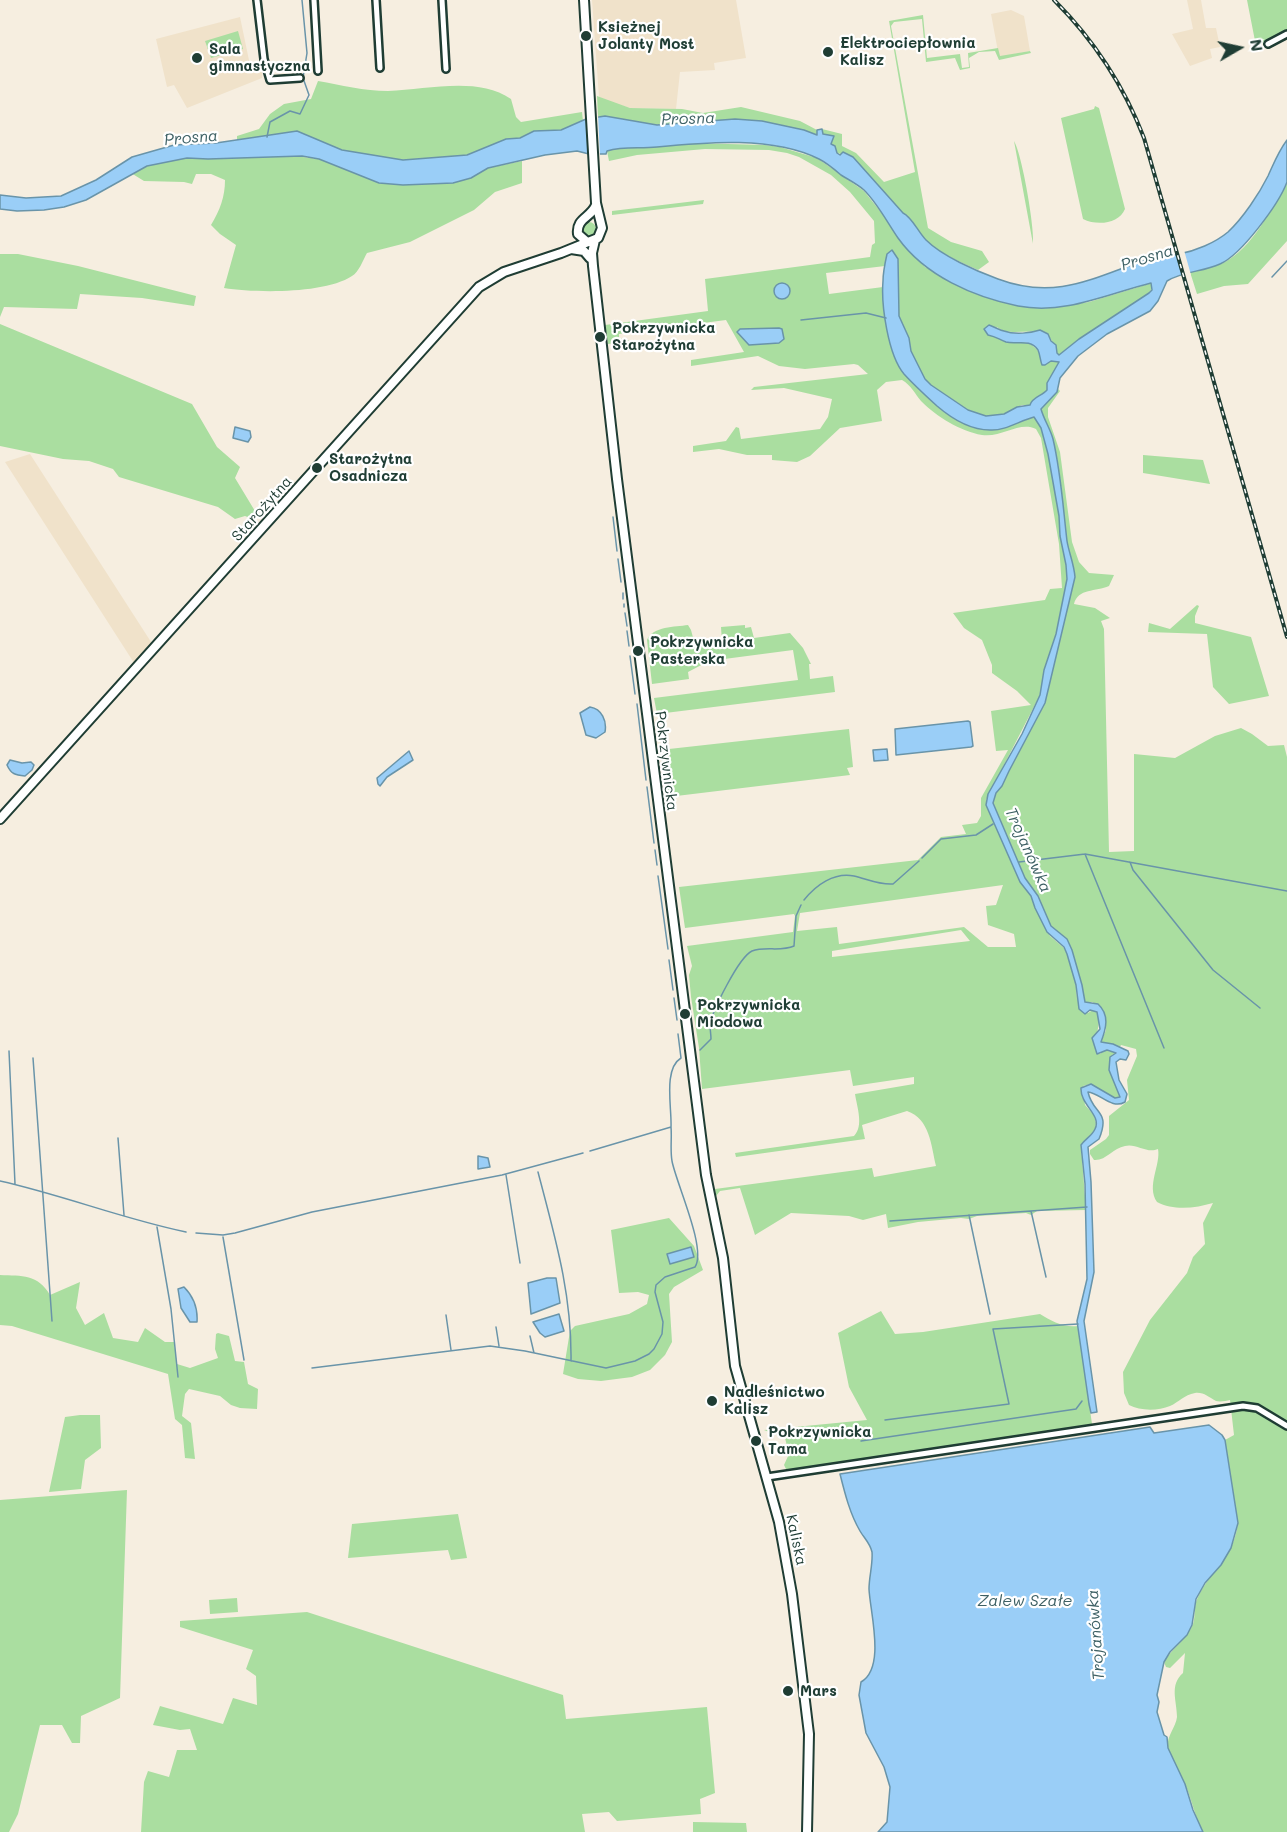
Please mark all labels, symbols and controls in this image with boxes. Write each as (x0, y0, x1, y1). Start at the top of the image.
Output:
place label: Księżnej Jolanty Most (598, 18, 695, 53)
north arrow (1209, 18, 1269, 78)
marker: Księżnej Jolanty Most (579, 29, 593, 43)
place label: Elektrociepłownia Kalisz (840, 34, 976, 69)
text: N (1246, 37, 1269, 53)
place label: Sala gimnastyczna (209, 40, 310, 75)
marker: Elektrociepłownia Kalisz (821, 45, 835, 59)
marker: Sala gimnastyczna (190, 51, 204, 65)
water label: Prosna (661, 108, 715, 130)
water label: Prosna (163, 126, 219, 150)
water label: Prosna (1118, 241, 1176, 275)
place label: Pokrzywnicka Starożytna (612, 319, 715, 354)
marker: Pokrzywnicka Starożytna (593, 330, 607, 344)
place label: Starożytna Osadnicza (329, 450, 412, 485)
marker: Starożytna Osadnicza (310, 461, 324, 475)
street label: Starożytna (228, 473, 296, 545)
place label: Pokrzywnicka Pasterska (650, 633, 753, 668)
marker: Pokrzywnicka Pasterska (631, 644, 645, 658)
street label: Pokrzywnicka (651, 710, 681, 812)
water label: Trojanówka (1001, 805, 1055, 895)
place label: Pokrzywnicka Miodowa (697, 996, 800, 1031)
marker: Pokrzywnicka Miodowa (678, 1007, 692, 1021)
place label: Nadleśnictwo Kalisz (724, 1383, 825, 1418)
marker: Nadleśnictwo Kalisz (705, 1394, 719, 1408)
place label: Pokrzywnicka Tama (768, 1423, 871, 1458)
marker: Pokrzywnicka Tama (749, 1434, 763, 1448)
street label: Kaliska (782, 1513, 810, 1567)
water label: Trojanówka (1083, 1589, 1109, 1681)
water label: Zalew Szałe (978, 1591, 1072, 1611)
place label: Mars (800, 1682, 837, 1700)
marker: Mars (781, 1684, 795, 1698)

